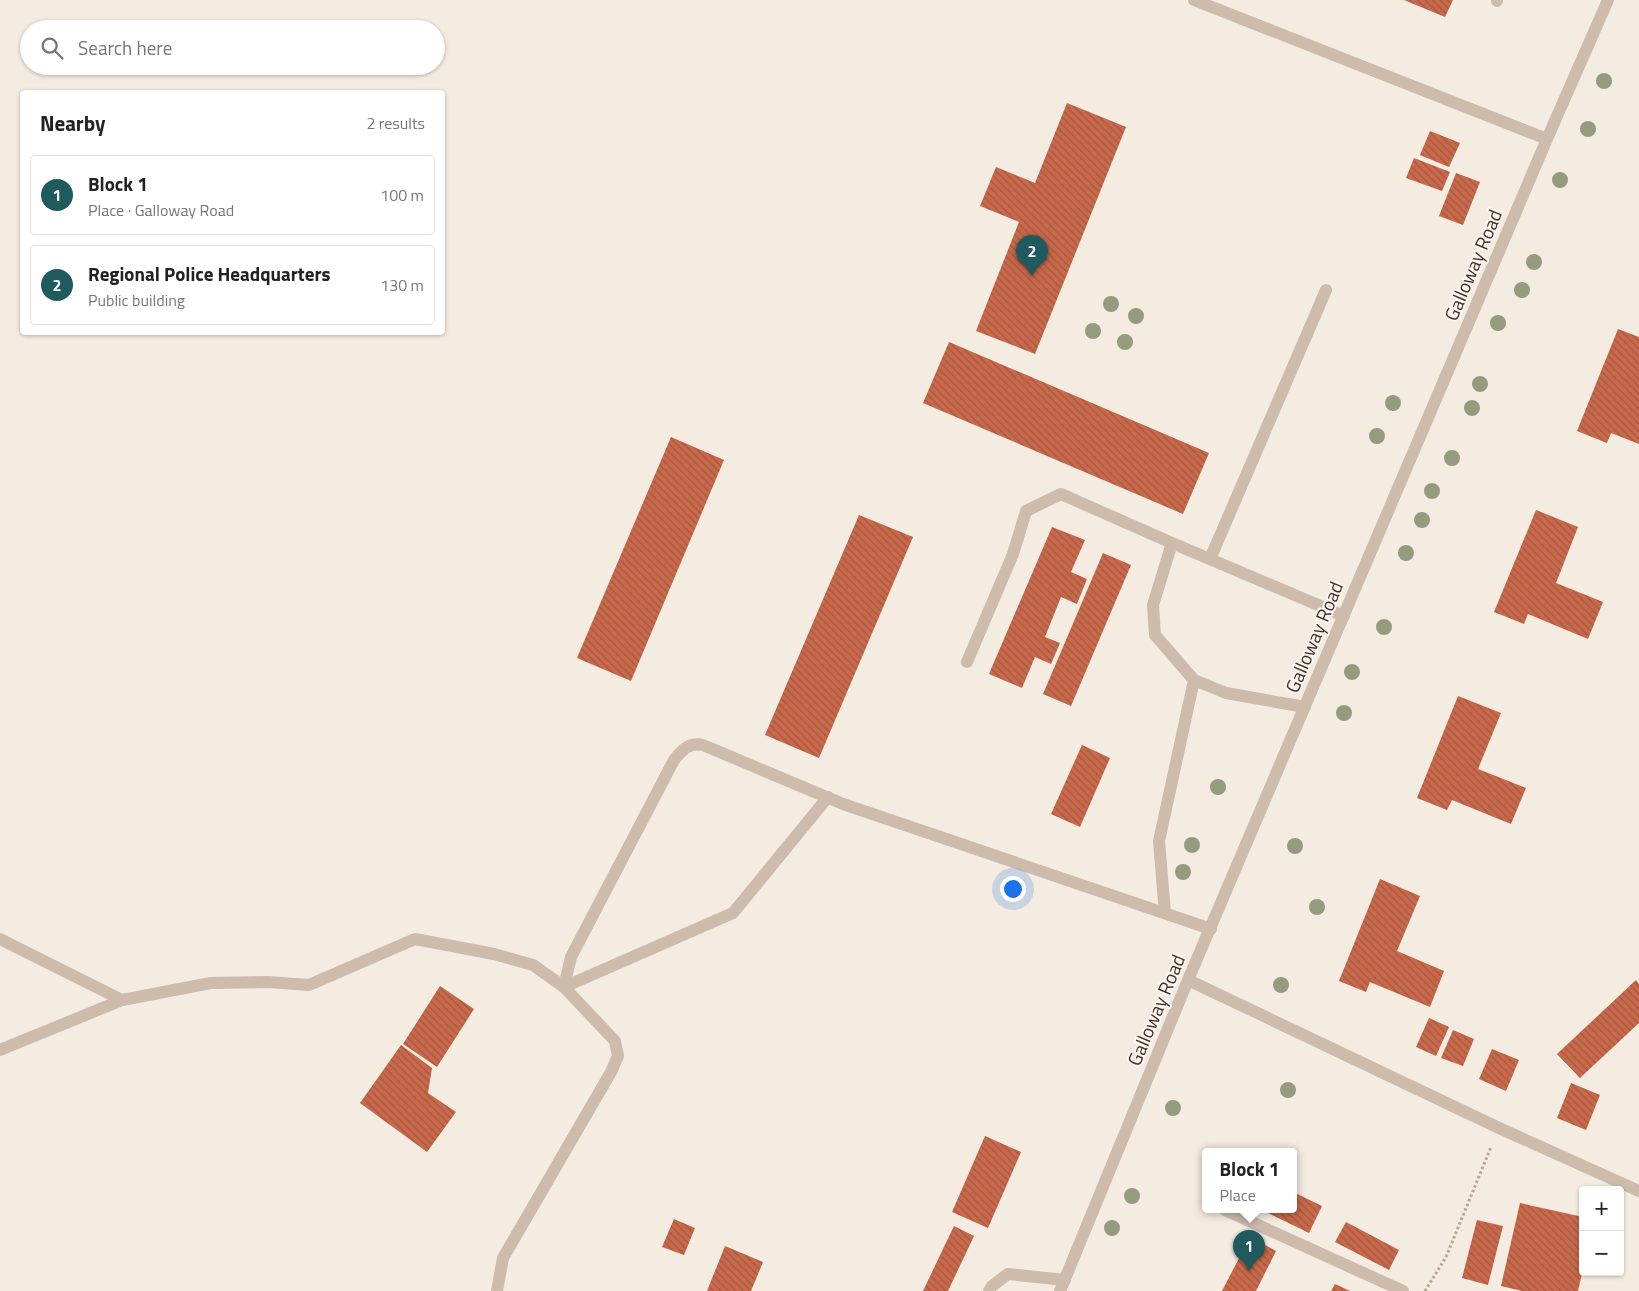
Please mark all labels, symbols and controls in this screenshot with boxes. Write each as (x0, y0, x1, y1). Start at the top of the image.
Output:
search box (20, 20, 445, 75)
text: Search here (78, 33, 172, 62)
icon: search (38, 34, 66, 62)
text: Nearby (40, 107, 105, 139)
text: 2 results (366, 111, 425, 135)
text: Block 1 (88, 169, 148, 198)
text: 1 (53, 183, 61, 207)
text: 100 m (380, 183, 424, 207)
text: Place · Galloway Road (88, 198, 234, 222)
street label: Galloway Road (1436, 205, 1509, 325)
pin: 2 (1016, 235, 1048, 276)
text: Regional Police Headquarters (88, 259, 330, 288)
text: 2 (53, 273, 61, 297)
text: 130 m (380, 273, 424, 297)
text: Public building (88, 288, 185, 312)
street label: Galloway Road (1277, 577, 1350, 697)
your location (1000, 876, 1026, 902)
street label: Galloway Road (1119, 950, 1192, 1070)
popup (1202, 1148, 1297, 1213)
text: Block 1 (1220, 1154, 1279, 1183)
text: Place (1220, 1183, 1256, 1207)
map controls (1579, 1186, 1624, 1276)
button: + (1579, 1186, 1624, 1231)
pin: 1 (1233, 1230, 1265, 1271)
button: − (1579, 1231, 1624, 1276)

